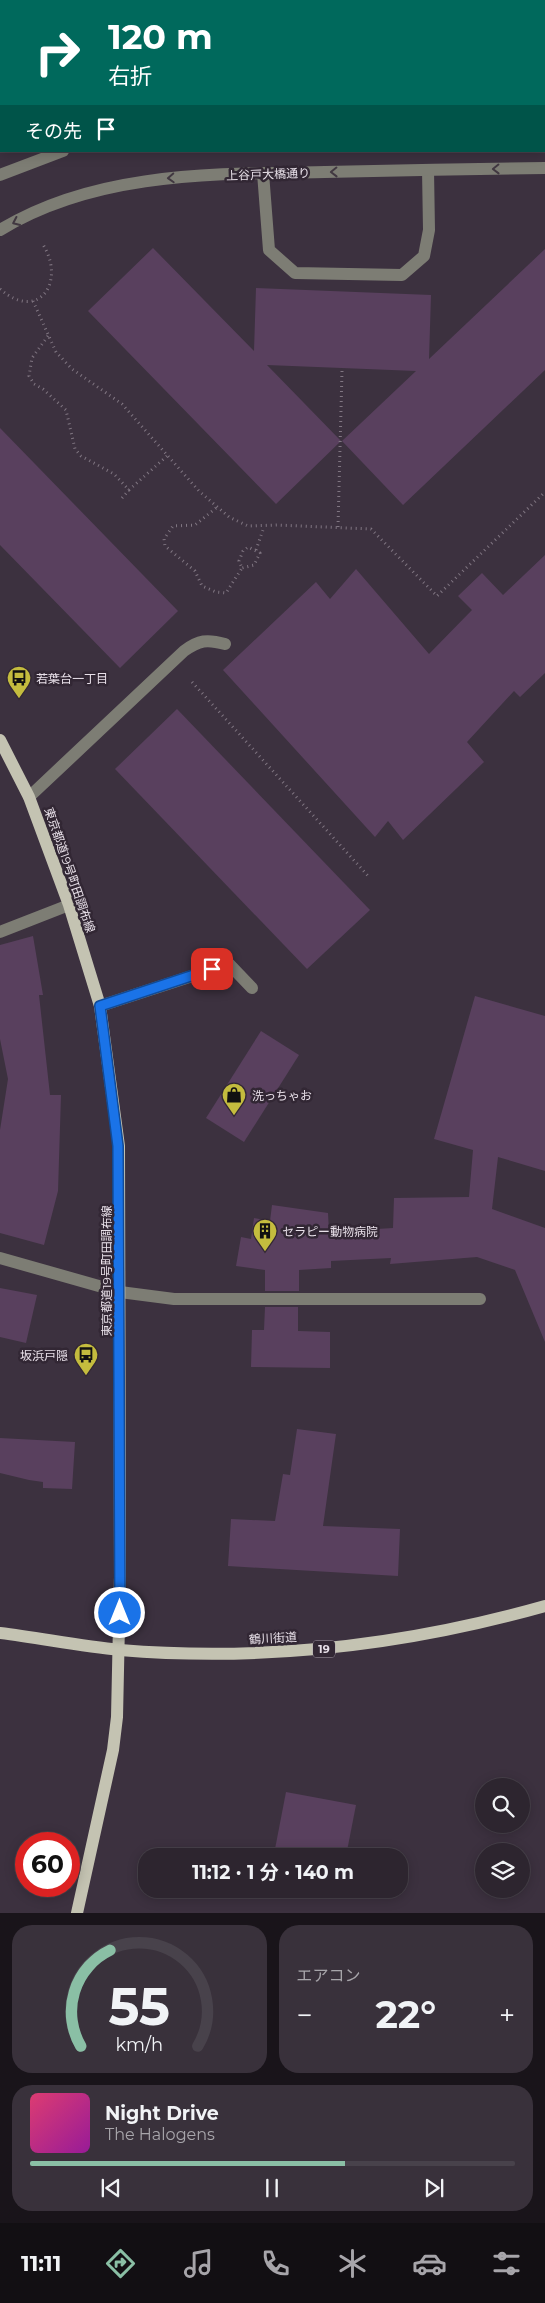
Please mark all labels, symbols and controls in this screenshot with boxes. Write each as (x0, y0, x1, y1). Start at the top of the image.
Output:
text: 120 m (108, 15, 213, 58)
icon: right (25, 20, 90, 85)
text: 右折 (108, 63, 152, 90)
icon: arrive (92, 115, 120, 143)
text: その先 (25, 120, 82, 143)
one-way arrow (492, 164, 500, 174)
street label: 上谷戸大橋通り (226, 165, 310, 183)
one-way arrow (330, 167, 338, 177)
one-way arrow (167, 172, 175, 183)
one-way arrow (12, 215, 21, 226)
bus stop icon: 若葉台一丁目 (6, 665, 32, 699)
place label: 若葉台一丁目 (36, 671, 108, 686)
street label: 東京都道19号町田調布線 (41, 805, 99, 935)
pin (191, 948, 233, 990)
icon: arrive (198, 955, 226, 983)
shop icon: 洗っちゃお (221, 1082, 247, 1116)
place label: 洗っちゃお (252, 1088, 312, 1103)
street label: 東京都道19号町田調布線 (99, 1205, 114, 1337)
building icon: セラピー動物病院 (252, 1218, 278, 1252)
place label: セラピー動物病院 (282, 1224, 378, 1239)
bus stop icon: 坂浜戸隠 (73, 1342, 99, 1376)
place label: 坂浜戸隠 (20, 1348, 68, 1363)
position arrow (93, 1586, 145, 1638)
street label: 鶴川街道 (249, 1629, 297, 1647)
road number: 19 (313, 1640, 335, 1658)
map controls (475, 1778, 530, 1898)
button: search (475, 1778, 530, 1833)
speed limit sign: 60 (15, 1832, 80, 1897)
button: layers (475, 1843, 530, 1898)
text: 11:12 · 1 分 · 140 m (192, 1861, 354, 1884)
text: エアコン (297, 1966, 361, 1985)
text: 55 (108, 1975, 170, 2038)
text: 22° (375, 1991, 436, 2038)
text: − (297, 1998, 313, 2032)
text: + (499, 1998, 515, 2032)
text: km/h (115, 2034, 163, 2055)
text: Night Drive (105, 2102, 219, 2125)
text: The Halogens (105, 2125, 215, 2144)
icon: previous (97, 2174, 125, 2202)
icon: pause (258, 2174, 286, 2202)
icon: next (420, 2174, 448, 2202)
icon: directions (103, 2246, 138, 2281)
icon: music (181, 2246, 216, 2281)
icon: phone (258, 2246, 293, 2281)
icon: climate (335, 2246, 370, 2281)
icon: car (412, 2246, 447, 2281)
icon: filters (489, 2246, 524, 2281)
text: 11:11 (21, 2250, 61, 2277)

